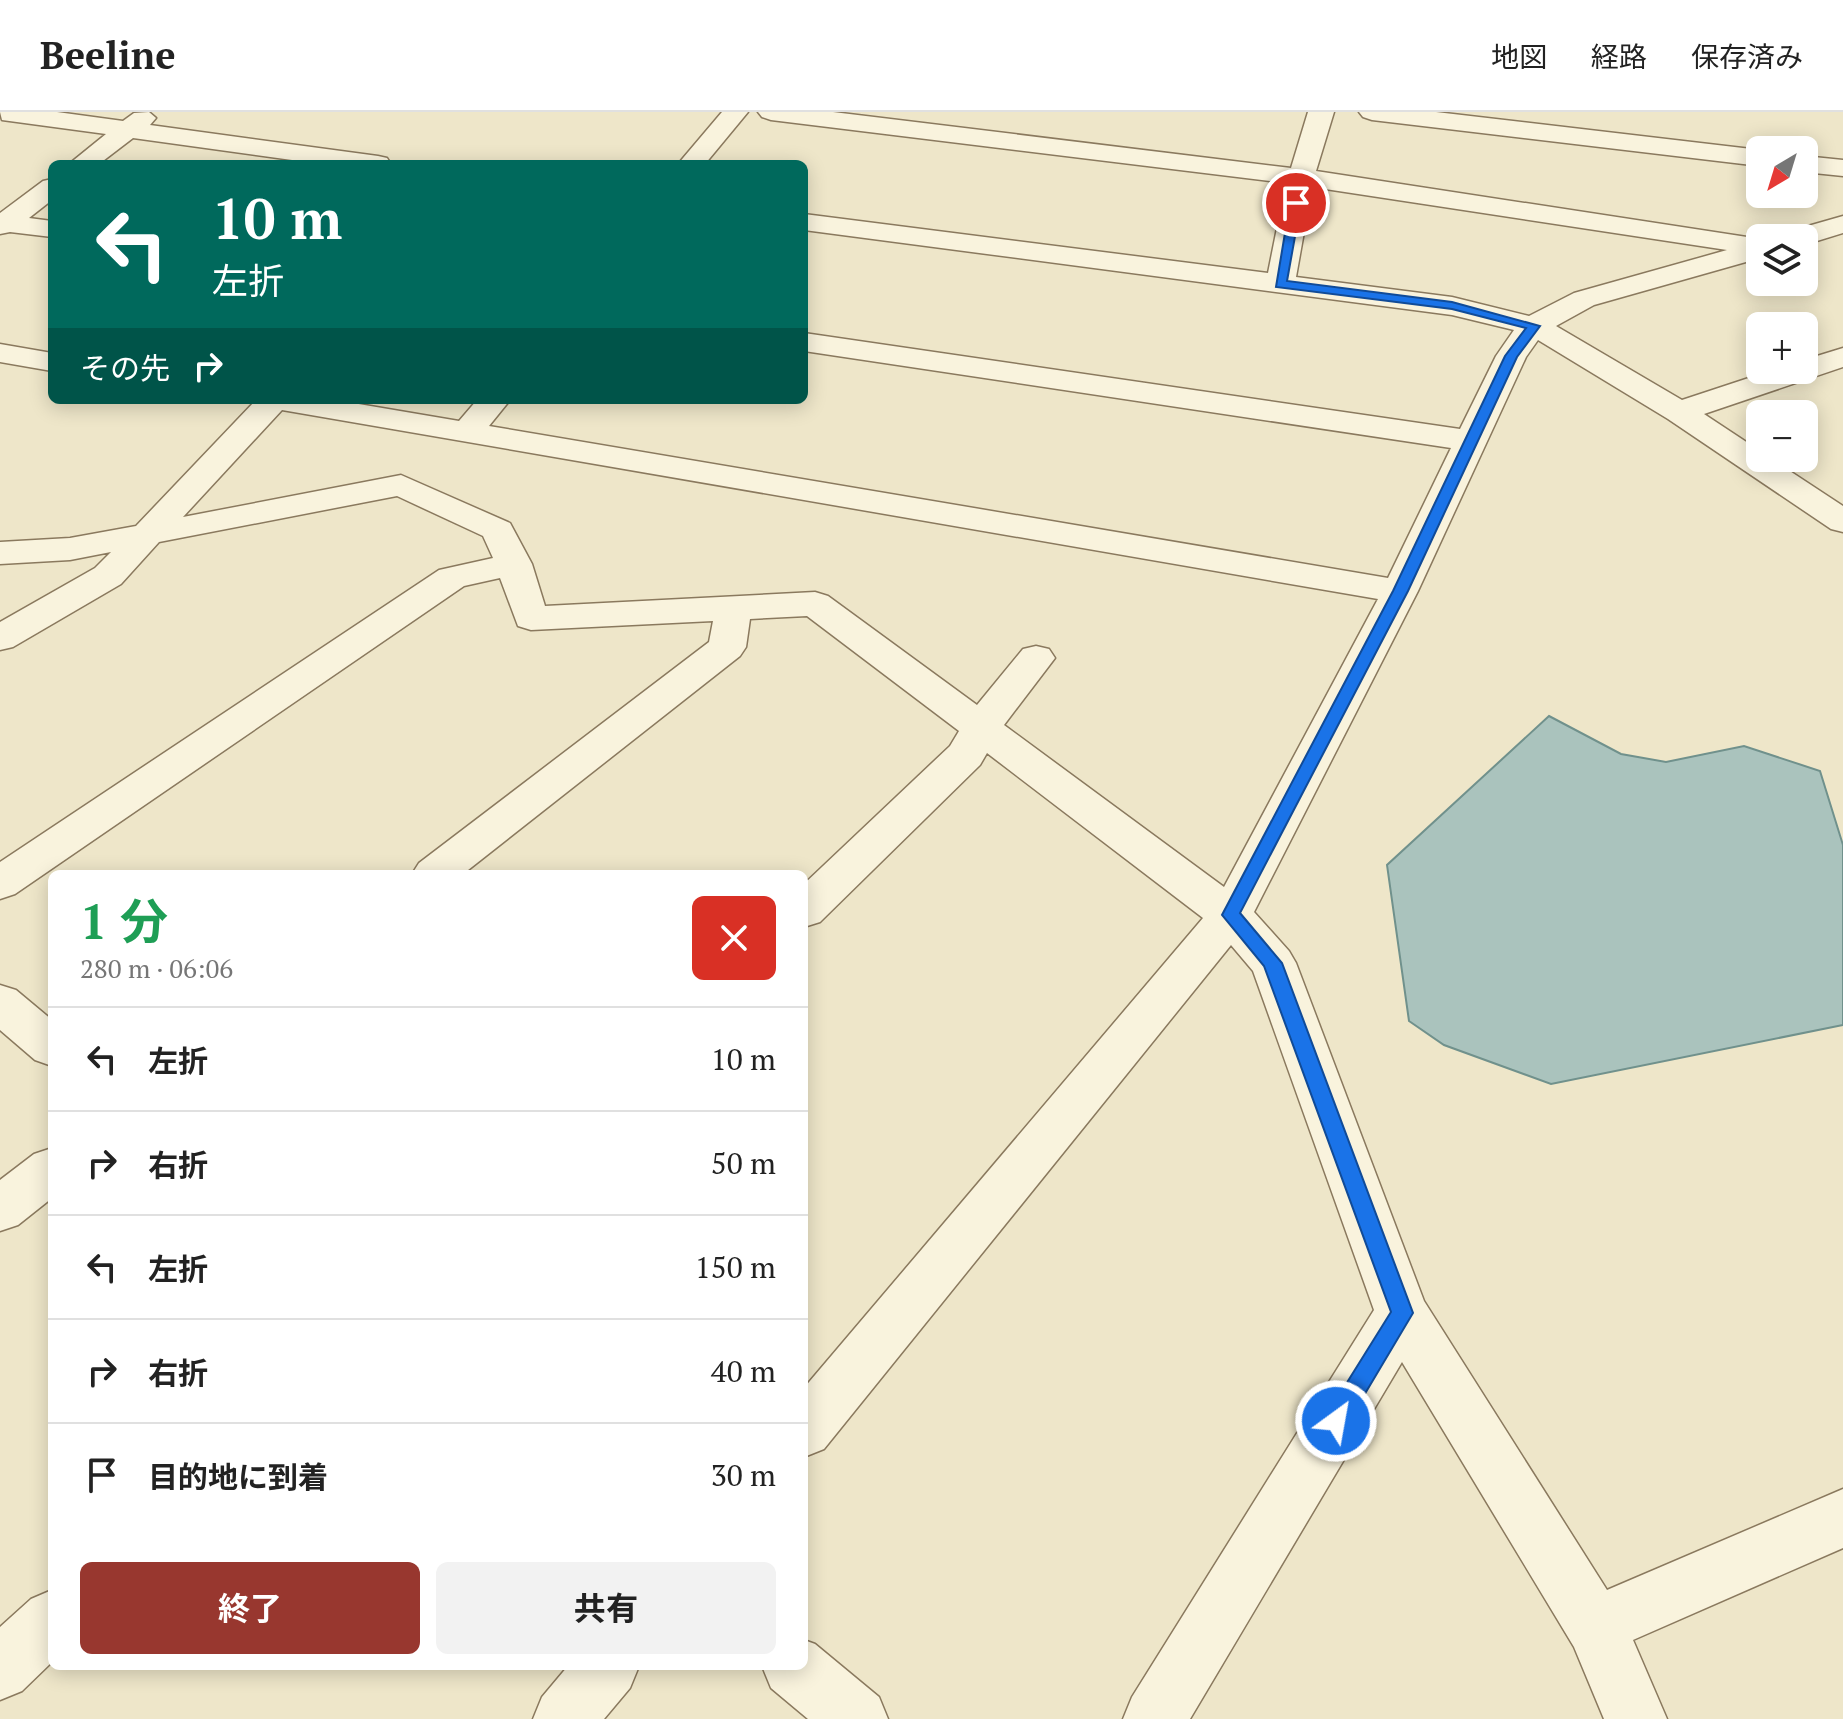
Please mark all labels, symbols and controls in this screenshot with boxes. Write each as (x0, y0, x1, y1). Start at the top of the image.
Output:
text: Beeline (40, 30, 176, 80)
text: 地図 (1491, 38, 1547, 75)
text: 経路 (1591, 38, 1647, 75)
text: 保存済み (1691, 38, 1803, 75)
north arrow (1746, 136, 1818, 208)
map controls (1746, 136, 1818, 472)
pin (1262, 169, 1330, 237)
text: 10 m (212, 181, 342, 255)
icon: arrive (1274, 181, 1318, 225)
icon: left (80, 192, 184, 296)
button: layers (1746, 224, 1818, 296)
text: 左折 (212, 257, 284, 304)
button: + (1746, 312, 1818, 384)
icon: right (186, 344, 230, 388)
text: その先 (80, 348, 170, 388)
button: − (1746, 400, 1818, 472)
text: 1 分 (80, 889, 168, 953)
button: close (692, 896, 776, 980)
text: 280 m · 06:06 (80, 951, 233, 985)
icon: left (80, 1037, 124, 1081)
text: 10 m (711, 1039, 776, 1079)
text: 左折 (148, 1041, 208, 1081)
icon: right (80, 1141, 124, 1185)
text: 50 m (711, 1143, 776, 1183)
text: 右折 (148, 1145, 208, 1185)
icon: left (80, 1245, 124, 1289)
text: 150 m (695, 1247, 776, 1287)
text: 左折 (148, 1249, 208, 1289)
icon: right (80, 1349, 124, 1393)
text: 40 m (711, 1351, 776, 1391)
text: 右折 (148, 1353, 208, 1393)
position arrow (1294, 1379, 1378, 1463)
icon: arrive (80, 1453, 124, 1497)
text: 30 m (711, 1455, 776, 1495)
text: 目的地に到着 (148, 1457, 328, 1497)
button: 終了 (80, 1562, 420, 1654)
button: 共有 (436, 1562, 776, 1654)

